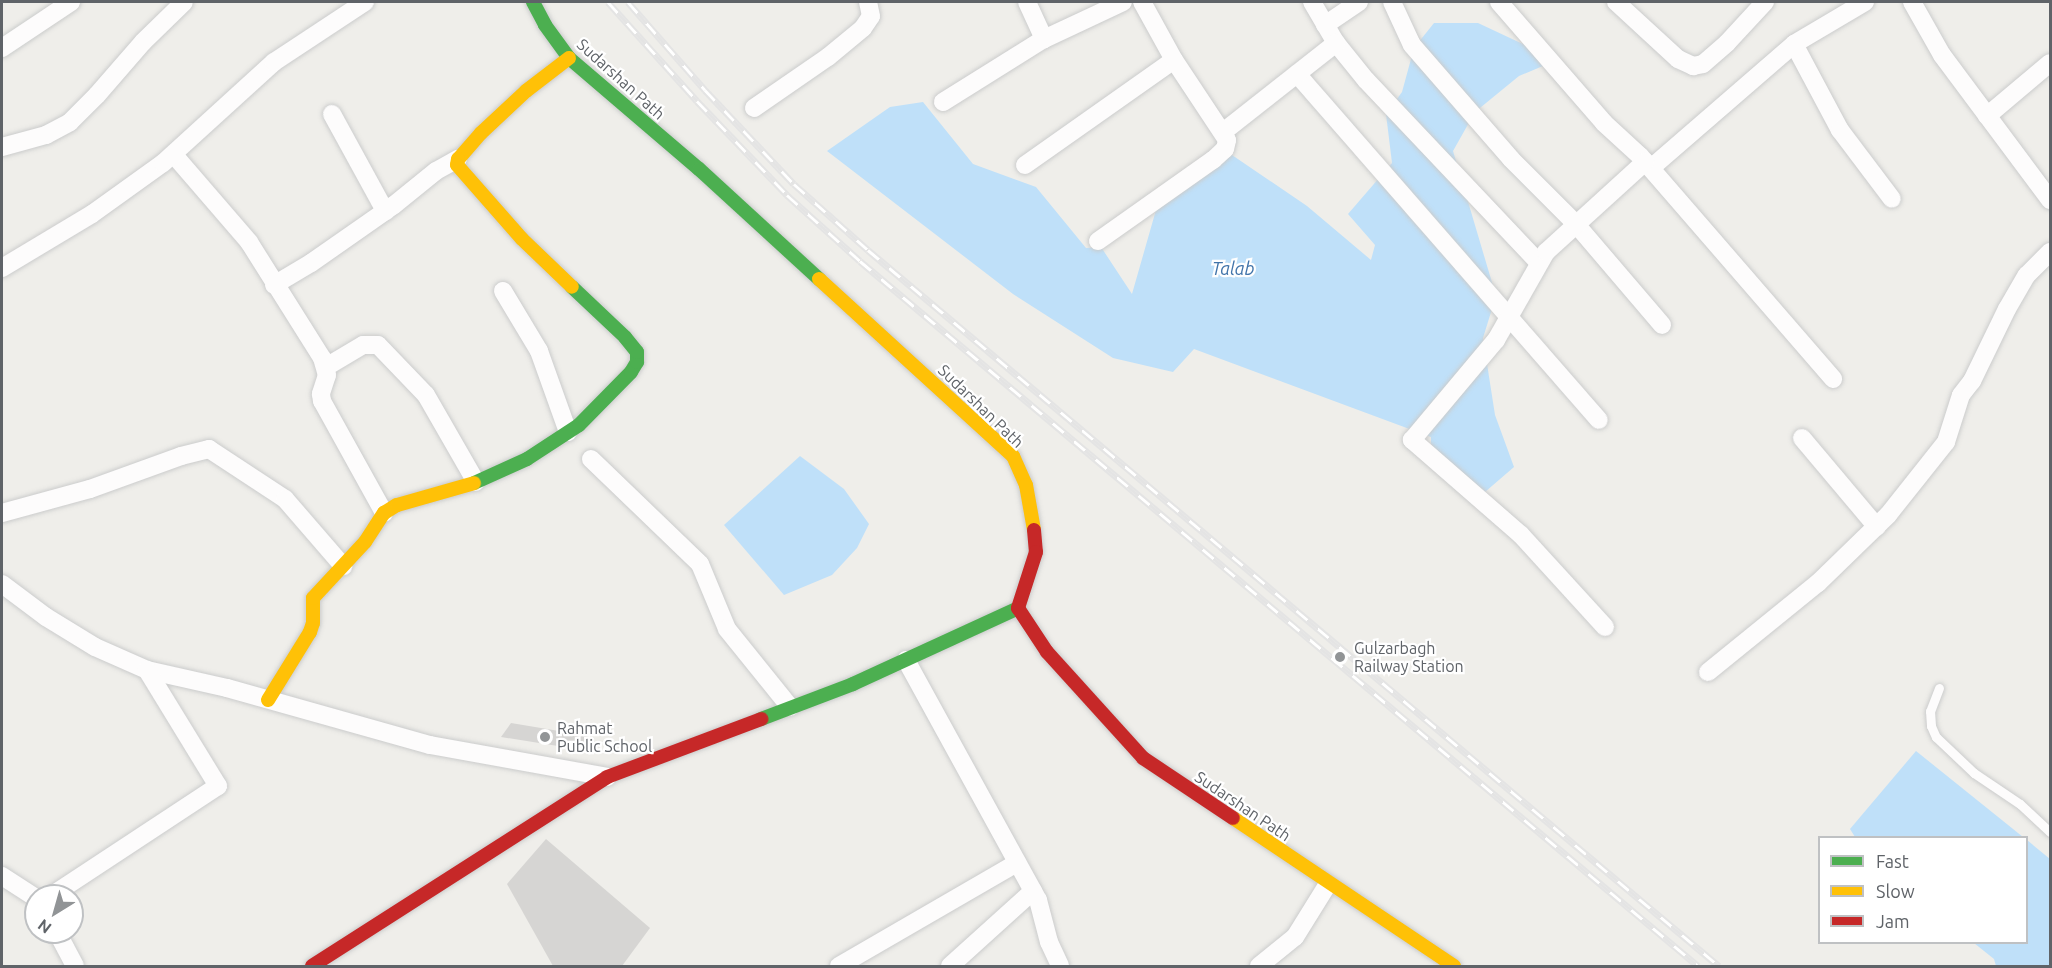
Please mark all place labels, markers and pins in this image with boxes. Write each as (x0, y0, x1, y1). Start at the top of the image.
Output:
place label: Gulzarbagh Railway Station (1354, 638, 1464, 676)
marker: Gulzarbagh Railway Station (1331, 648, 1349, 666)
place label: Rahmat Public School (557, 718, 652, 756)
marker: Rahmat Public School (538, 730, 552, 744)

